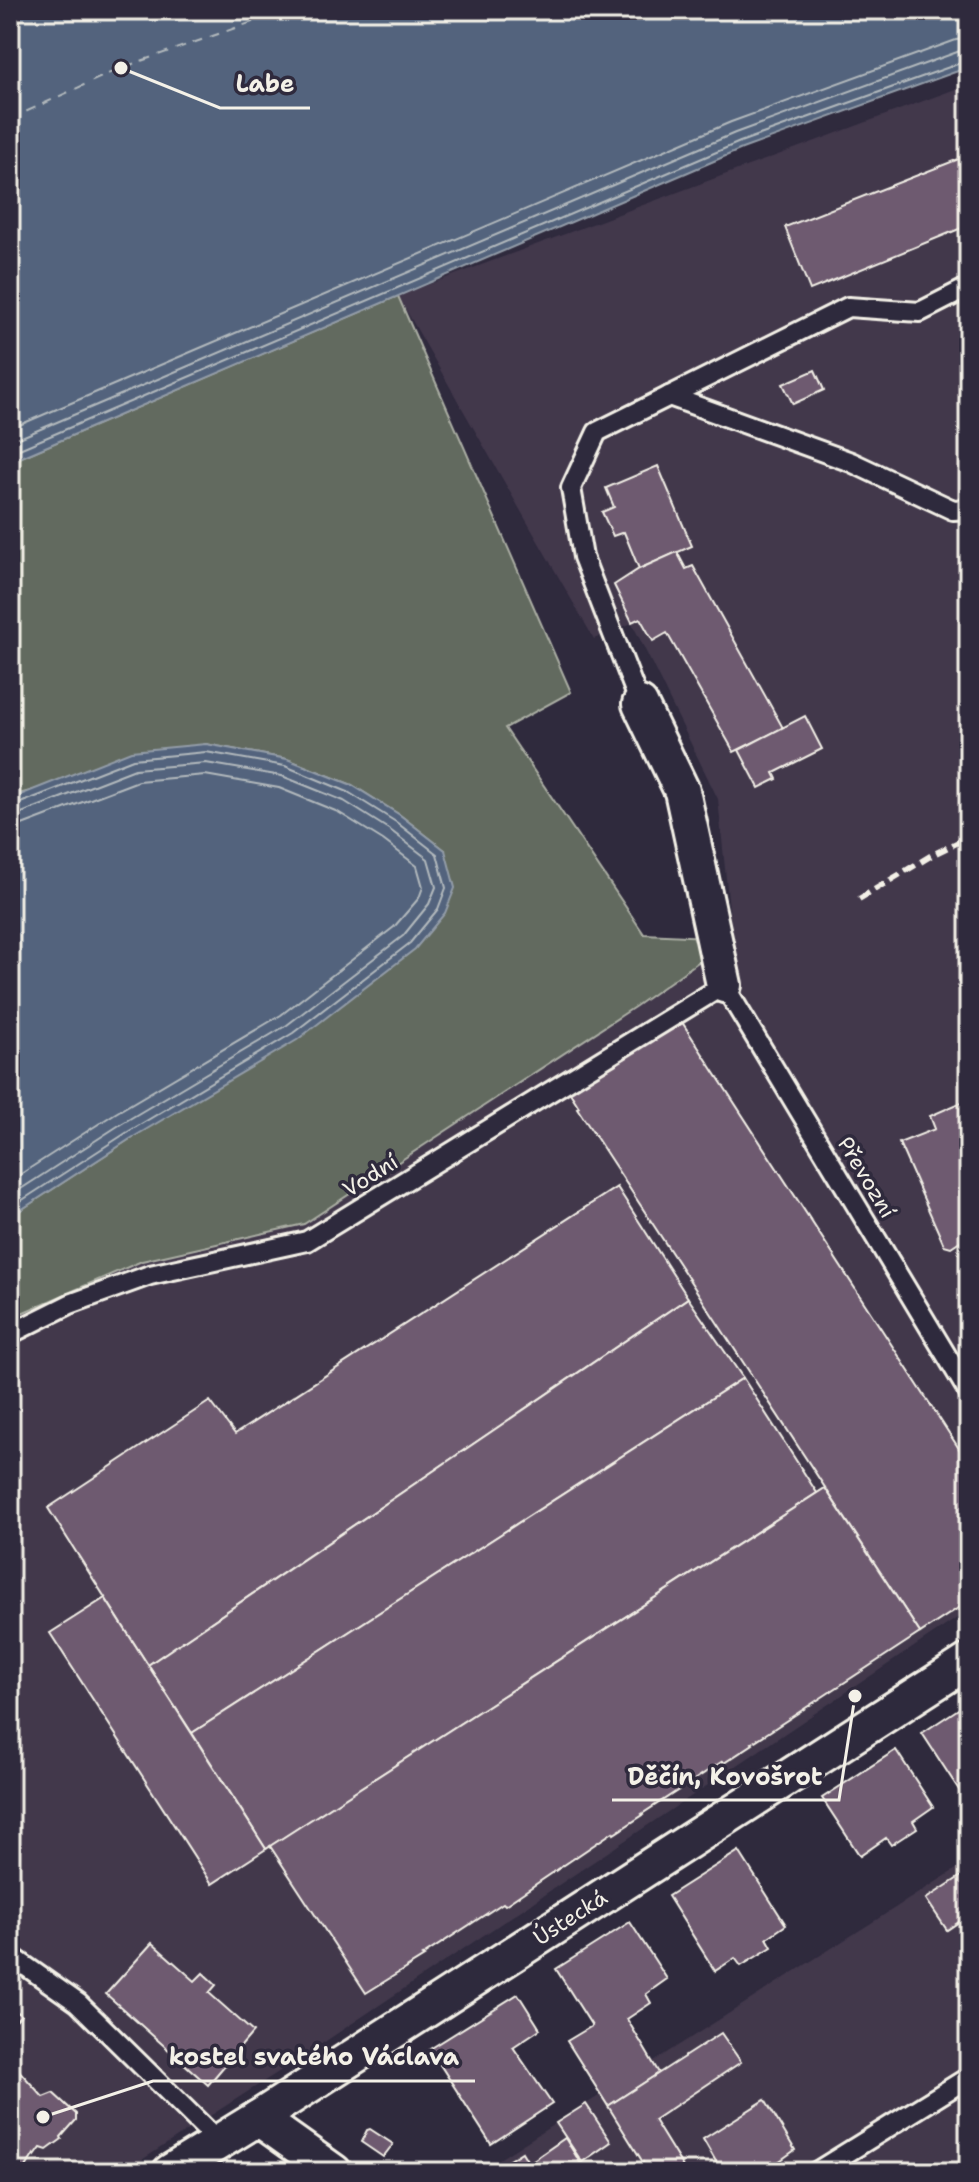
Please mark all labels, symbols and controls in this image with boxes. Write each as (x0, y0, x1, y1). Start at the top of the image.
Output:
callout: Labe (220, 60, 310, 108)
text: Labe (236, 68, 294, 100)
street label: Převozní (831, 1131, 902, 1223)
street label: Vodní (337, 1147, 403, 1204)
callout: Děčín, Kovošrot (612, 1752, 839, 1800)
text: Děčín, Kovošrot (628, 1761, 823, 1793)
street label: Ústecká (528, 1883, 613, 1952)
callout: kostel svatého Václava (153, 2033, 475, 2081)
text: kostel svatého Václava (169, 2041, 460, 2073)

